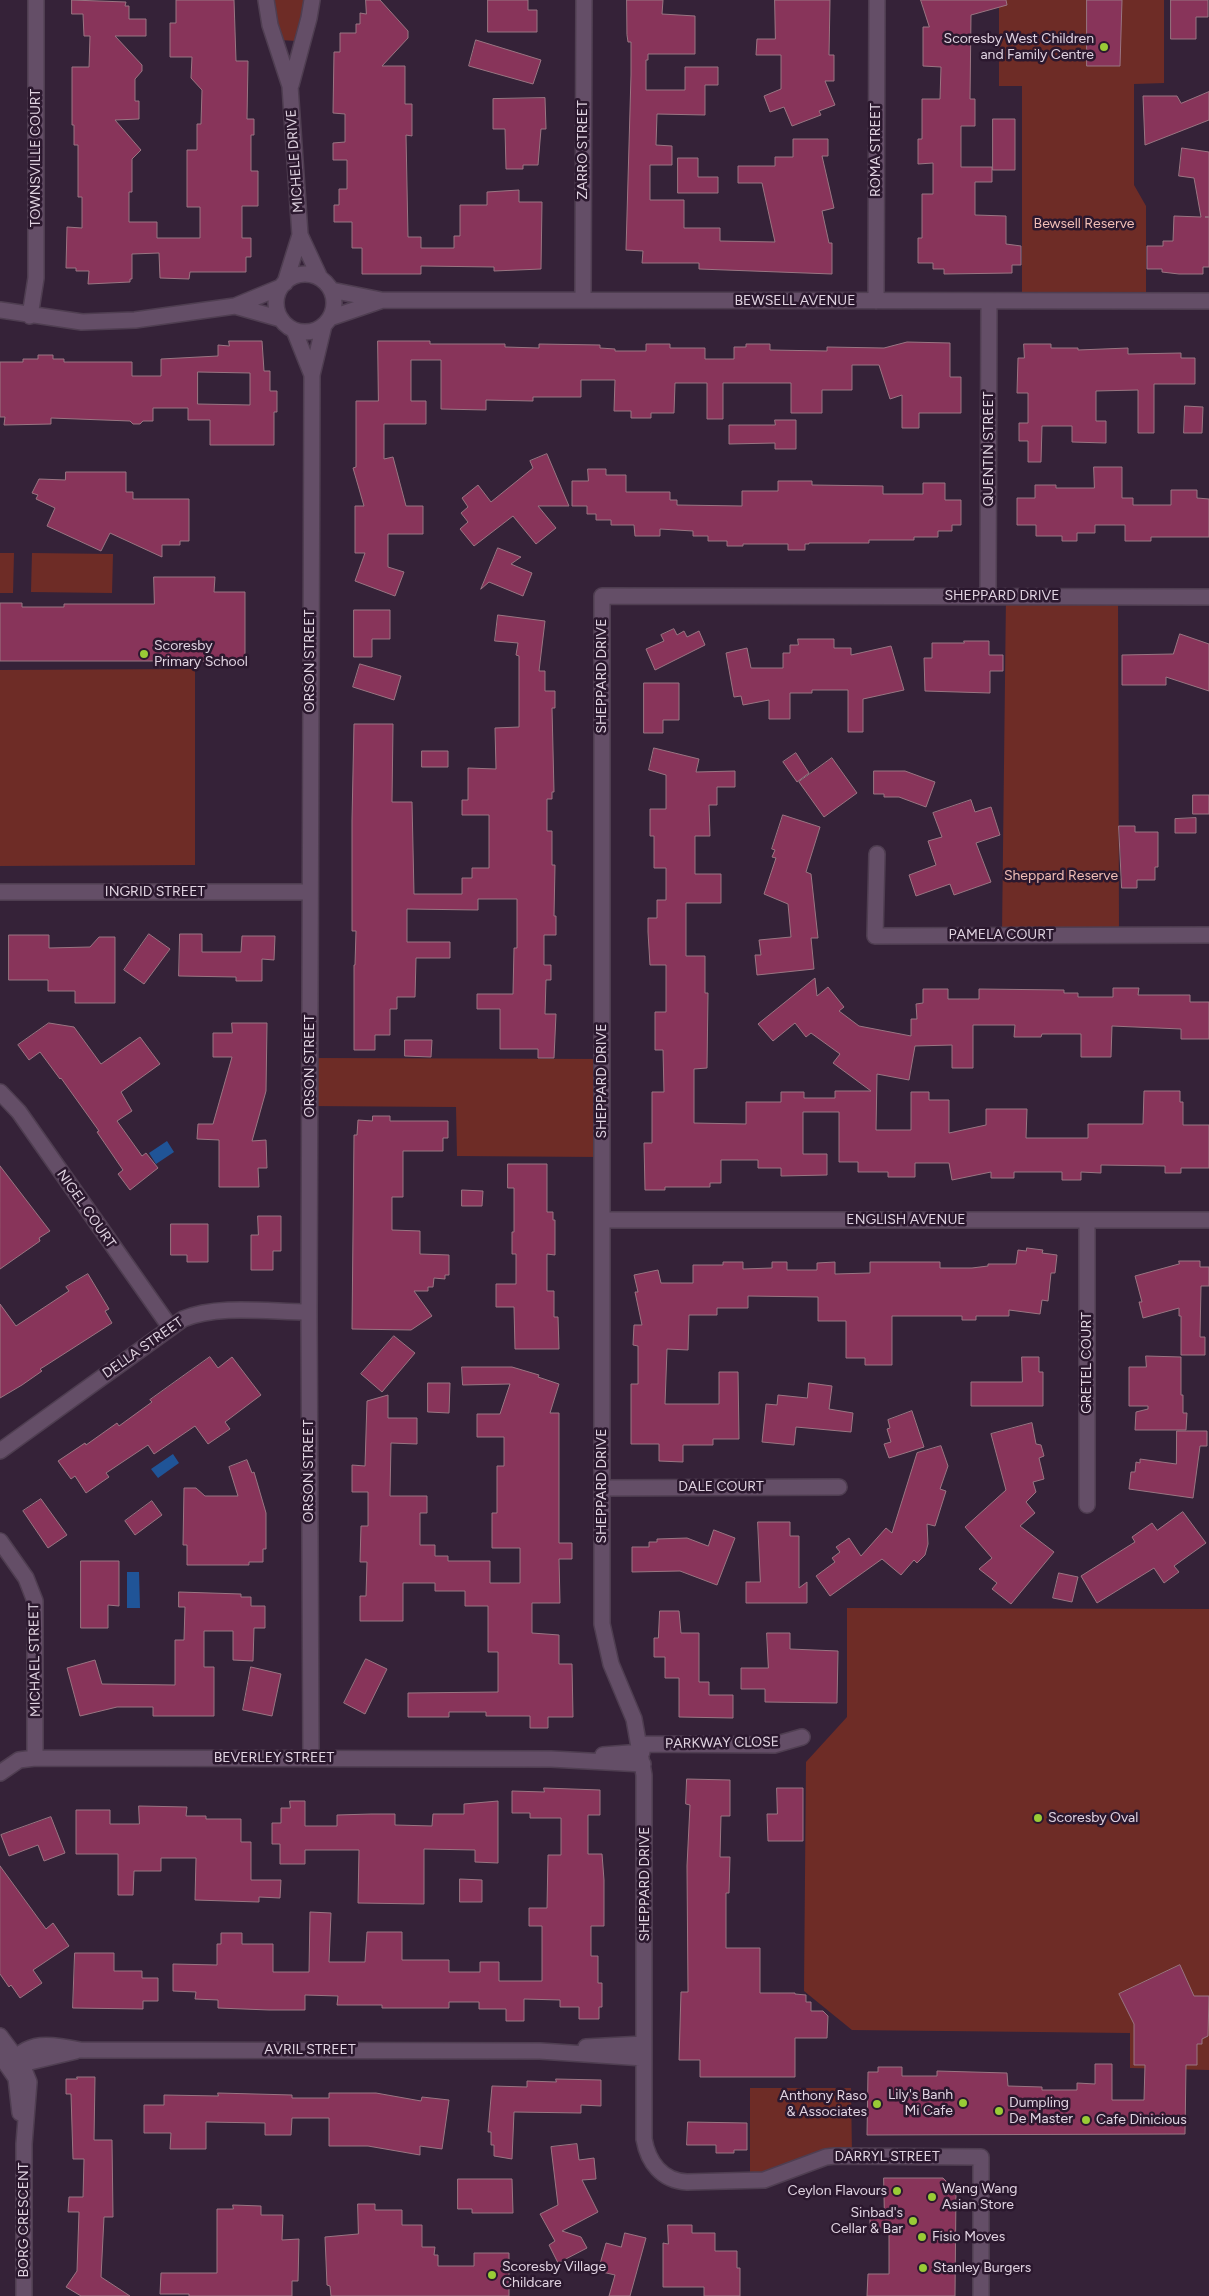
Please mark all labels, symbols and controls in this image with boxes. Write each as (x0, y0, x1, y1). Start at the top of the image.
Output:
place label: Scoresby West Children and Family Centre (944, 31, 1094, 64)
marker: Scoresby West Children and Family Centre (1098, 41, 1110, 53)
street label: TOWNSVILLE COURT (28, 89, 44, 227)
street label: ZARRO STREET (575, 100, 591, 200)
street label: ROMA STREET (868, 103, 884, 197)
street label: MICHELE DRIVE (283, 109, 307, 213)
park label: Bewsell Reserve (1034, 216, 1134, 232)
street label: BEWSELL AVENUE (734, 293, 856, 309)
street label: QUENTIN STREET (981, 391, 997, 507)
street label: SHEPPARD DRIVE (944, 588, 1060, 604)
street label: ORSON STREET (302, 610, 318, 712)
street label: SHEPPARD DRIVE (594, 618, 610, 734)
place label: Scoresby Primary School (154, 638, 248, 670)
marker: Scoresby Primary School (138, 648, 150, 660)
park label: Sheppard Reserve (1004, 868, 1118, 884)
street label: INGRID STREET (105, 884, 205, 900)
street label: PAMELA COURT (948, 927, 1054, 943)
street label: ORSON STREET (302, 1015, 318, 1117)
street label: SHEPPARD DRIVE (594, 1023, 610, 1139)
street label: NIGEL COURT (53, 1167, 119, 1251)
street label: ENGLISH AVENUE (846, 1212, 966, 1228)
street label: GRETEL COURT (1079, 1312, 1095, 1414)
street label: DELLA STREET (99, 1314, 187, 1382)
street label: ORSON STREET (301, 1420, 317, 1522)
street label: SHEPPARD DRIVE (594, 1428, 610, 1544)
street label: DALE COURT (678, 1479, 764, 1495)
street label: MICHAEL STREET (26, 1603, 44, 1717)
street label: PARKWAY CLOSE (665, 1734, 779, 1752)
street label: BEVERLEY STREET (214, 1750, 334, 1766)
place label: Scoresby Oval (1048, 1810, 1138, 1826)
marker: Scoresby Oval (1032, 1812, 1044, 1824)
street label: SHEPPARD DRIVE (637, 1826, 653, 1942)
street label: AVRIL STREET (264, 2042, 356, 2058)
place label: Lily's Banh Mi Cafe (888, 2087, 953, 2120)
place label: Anthony Raso & Associates (779, 2088, 867, 2120)
place label: Dumpling De Master (1009, 2095, 1073, 2128)
marker: Lily's Banh Mi Cafe (957, 2097, 969, 2109)
marker: Anthony Raso & Associates (871, 2098, 883, 2110)
marker: Dumpling De Master (993, 2105, 1005, 2117)
place label: Cafe Dinicious (1096, 2112, 1187, 2128)
marker: Cafe Dinicious (1080, 2114, 1092, 2126)
street label: DARRYL STREET (834, 2149, 940, 2165)
street label: BORG CRESCENT (16, 2163, 32, 2277)
place label: Wang Wang Asian Store (942, 2181, 1018, 2214)
place label: Ceylon Flavours (788, 2183, 887, 2199)
marker: Ceylon Flavours (891, 2185, 903, 2197)
marker: Wang Wang Asian Store (926, 2191, 938, 2203)
place label: Sinbad's Cellar & Bar (831, 2205, 903, 2238)
marker: Sinbad's Cellar & Bar (907, 2215, 919, 2227)
place label: Fisio Moves (932, 2229, 1005, 2245)
marker: Fisio Moves (916, 2231, 928, 2243)
place label: Scoresby Village Childcare (502, 2259, 606, 2292)
place label: Stanley Burgers (933, 2260, 1031, 2276)
marker: Stanley Burgers (917, 2262, 929, 2274)
marker: Scoresby Village Childcare (486, 2269, 498, 2281)

